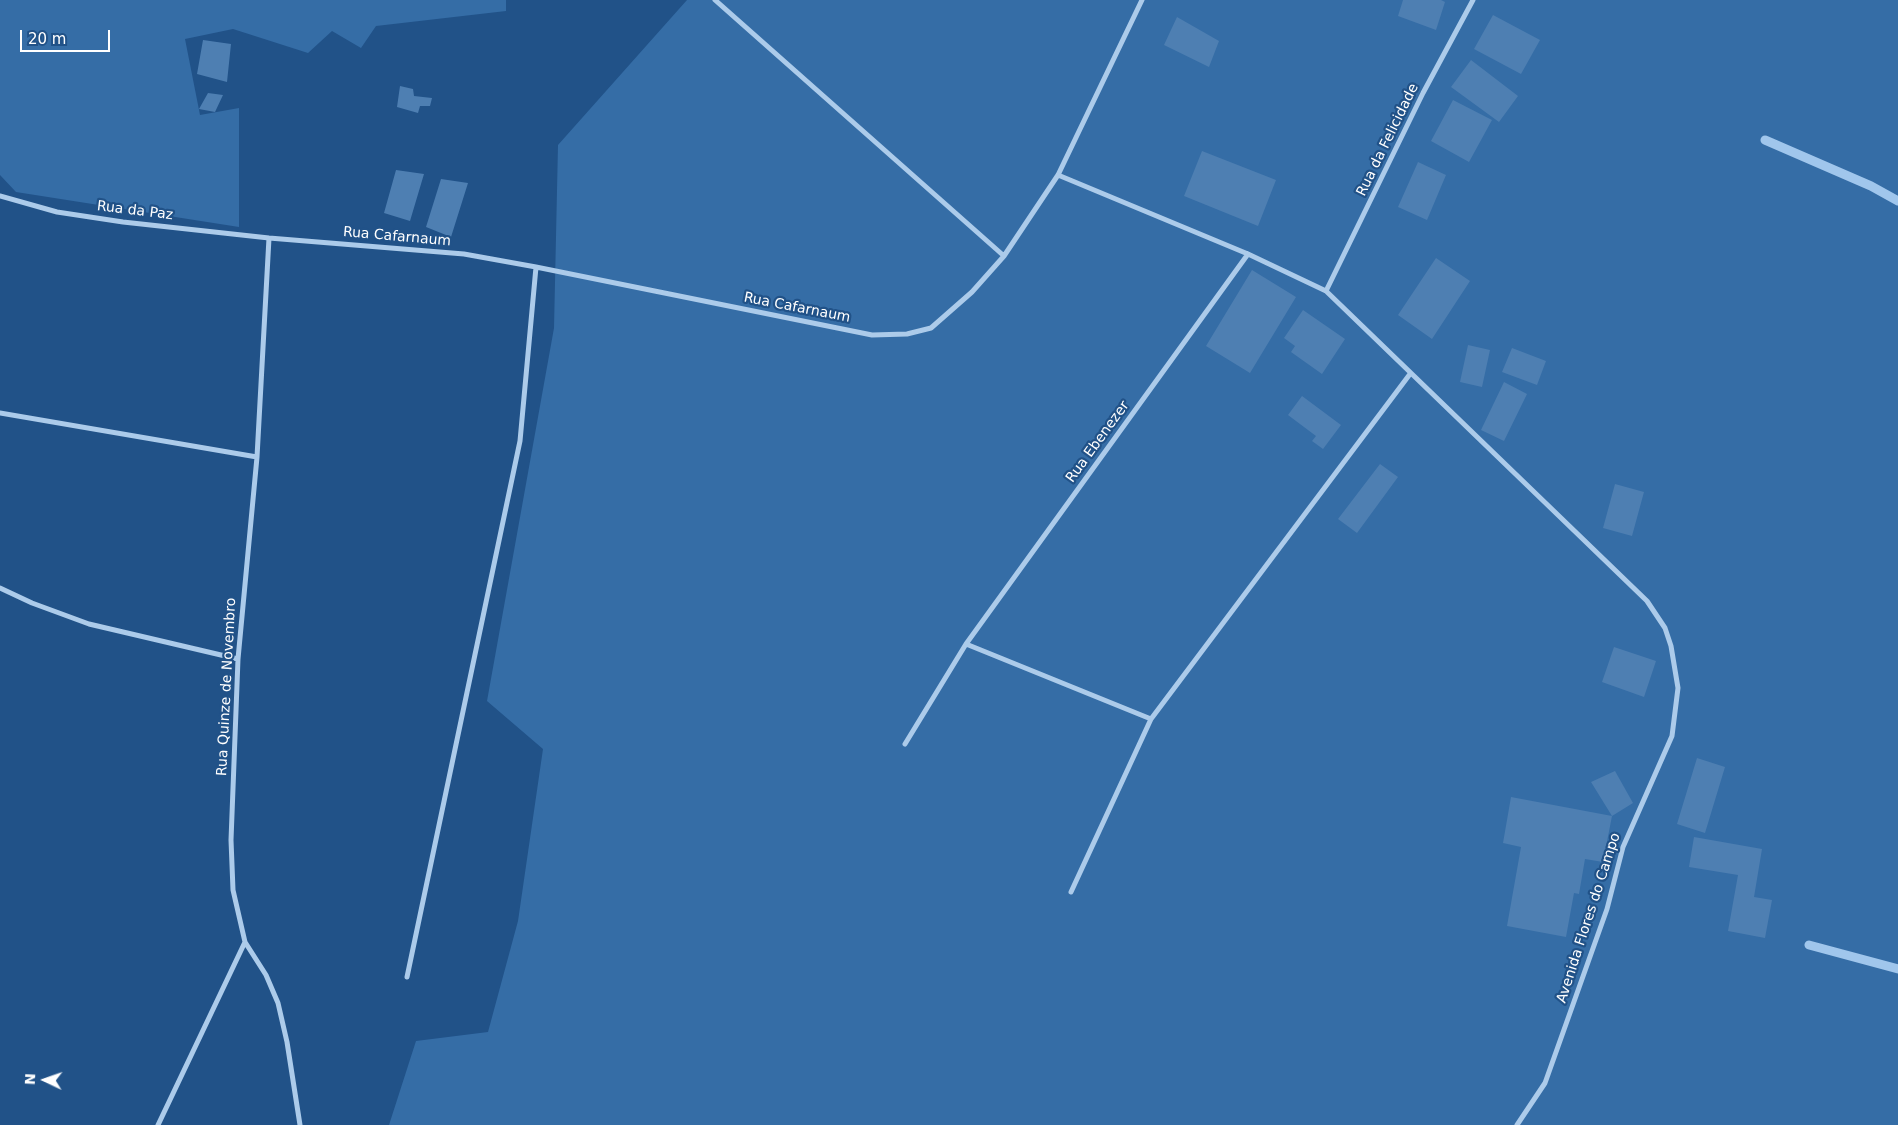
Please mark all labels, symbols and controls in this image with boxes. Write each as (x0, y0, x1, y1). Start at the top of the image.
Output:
scale bar (22, 20, 112, 52)
text: 20 m (28, 30, 66, 48)
street label: Rua da Felicidade (1353, 81, 1423, 199)
street label: Rua da Paz (96, 198, 174, 224)
street label: Rua Cafarnaum (342, 224, 452, 250)
street label: Rua Cafarnaum (742, 289, 852, 327)
street label: Rua Ebenezer (1063, 398, 1133, 486)
street label: Rua Quinze de Novembro (214, 597, 240, 777)
street label: Avenida Flores do Campo (1554, 831, 1624, 1005)
north arrow (20, 1055, 70, 1105)
text: N (22, 1073, 38, 1085)

